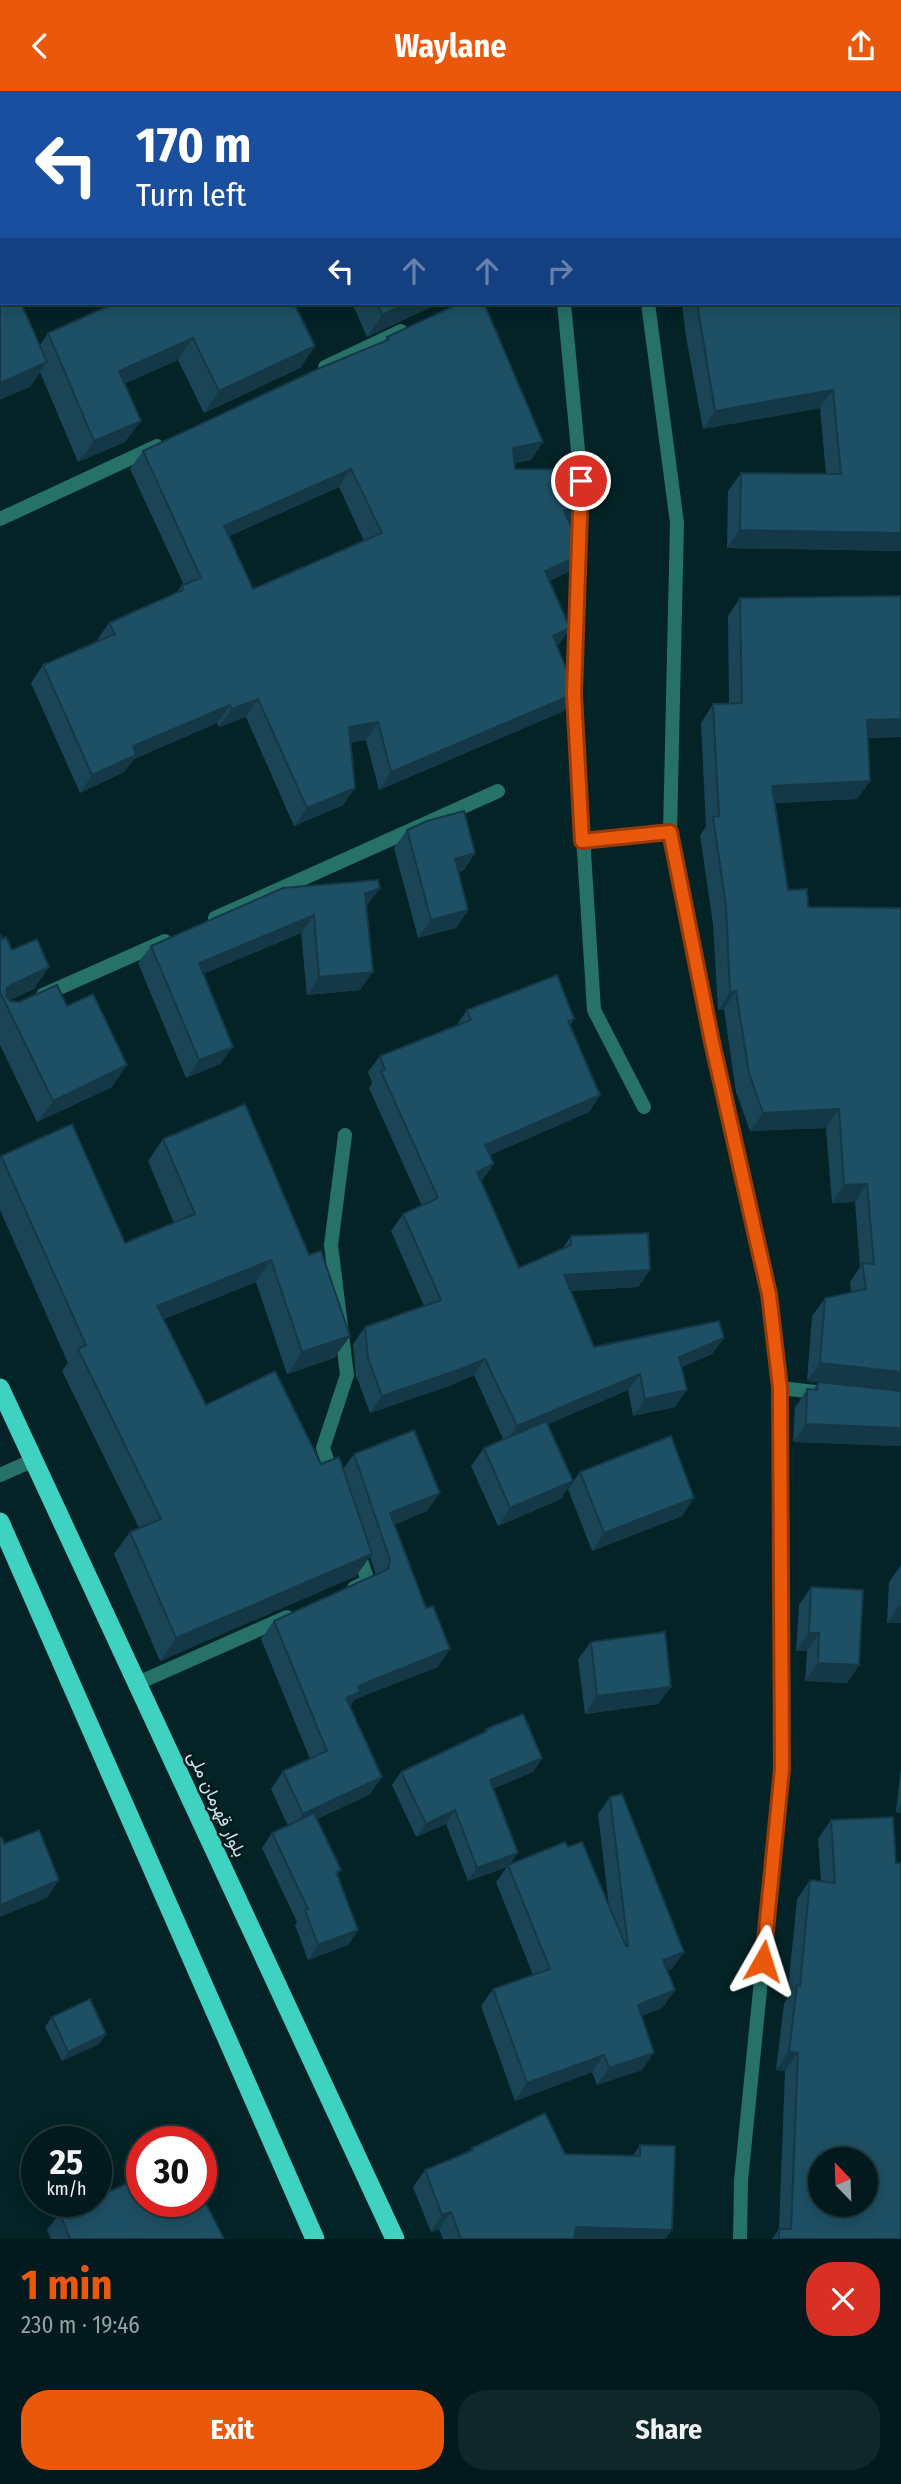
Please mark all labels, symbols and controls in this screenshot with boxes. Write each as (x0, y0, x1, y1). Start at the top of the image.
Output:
icon: back (21, 27, 59, 65)
text: Waylane (395, 27, 506, 65)
icon: share (842, 27, 880, 65)
text: 170 m (136, 116, 252, 175)
icon: left (21, 119, 112, 210)
text: Turn left (136, 176, 246, 214)
icon: left (322, 252, 360, 290)
icon: ahead (395, 252, 433, 290)
icon: ahead (468, 252, 506, 290)
icon: right (541, 252, 579, 290)
pin (551, 451, 611, 511)
icon: arrive (562, 462, 600, 500)
street label: بلوار قهرمان ملی (183, 1748, 251, 1860)
position arrow (726, 1924, 800, 1998)
speed limit sign: 30 (126, 2126, 217, 2217)
text: 25 (50, 2141, 83, 2183)
north arrow (808, 2147, 878, 2217)
map controls (808, 2147, 878, 2217)
text: km/h (46, 2178, 87, 2200)
text: 1 min (21, 2260, 112, 2310)
button: close (806, 2262, 880, 2336)
text: 230 m · 19:46 (21, 2311, 140, 2339)
button: Exit (21, 2390, 444, 2470)
button: Share (458, 2390, 880, 2470)

